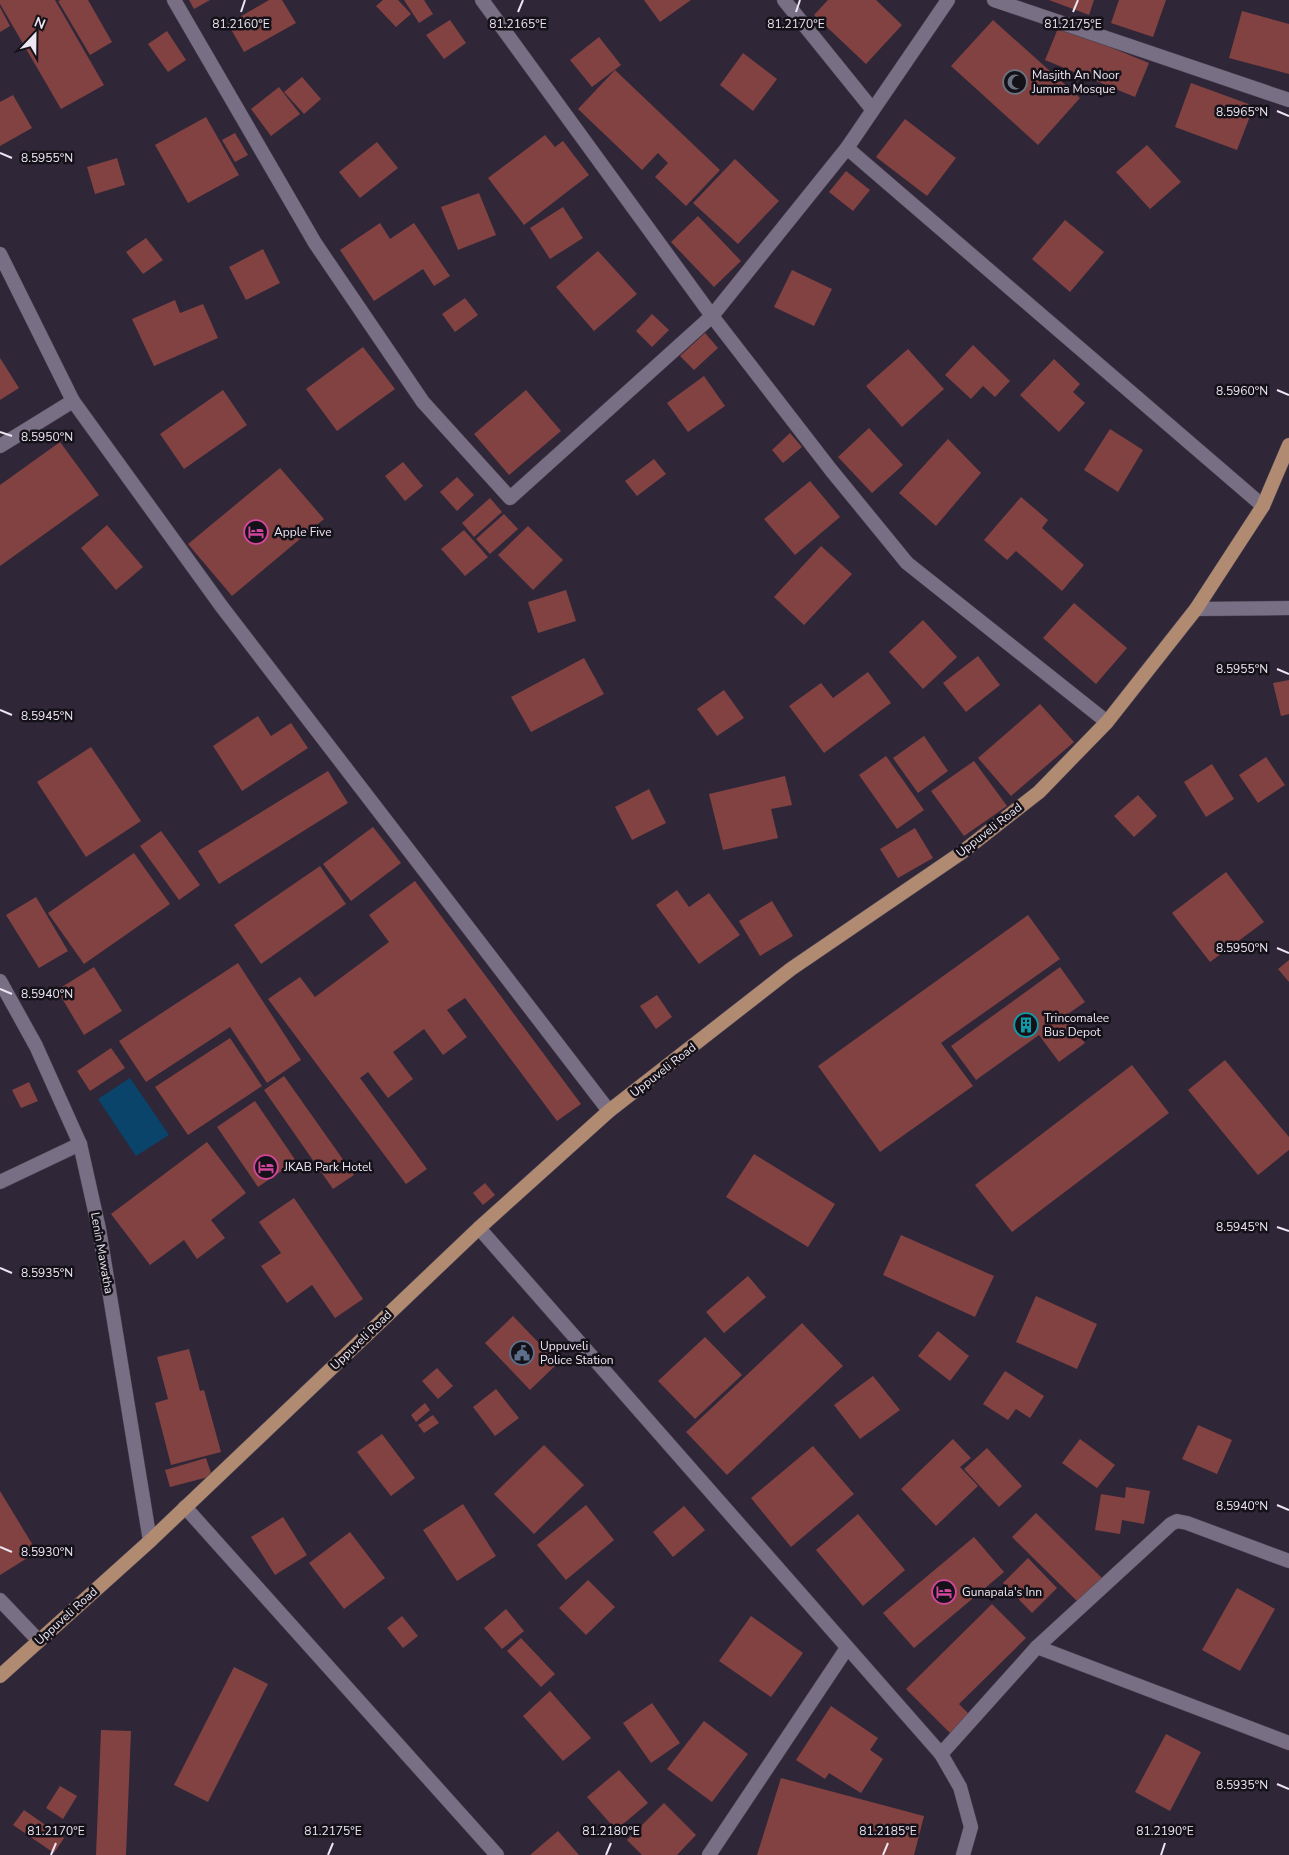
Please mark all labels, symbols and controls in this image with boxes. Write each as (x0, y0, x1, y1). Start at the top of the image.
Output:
north arrow (10, 10, 60, 60)
text: N (31, 13, 48, 34)
text: 81.2160°E (212, 16, 270, 32)
text: 81.2165°E (489, 16, 547, 32)
text: 81.2170°E (767, 16, 825, 32)
text: 81.2175°E (1044, 16, 1102, 32)
place label: Masjith An Noor Jumma Mosque (1031, 67, 1120, 97)
mosque icon: Masjith An Noor Jumma Mosque (1002, 69, 1028, 95)
text: 8.5965°N (1216, 104, 1268, 120)
text: 8.5955°N (21, 150, 73, 166)
text: 8.5960°N (1216, 383, 1268, 399)
text: 8.5950°N (21, 429, 73, 445)
hotel icon: Apple Five (243, 519, 269, 545)
place label: Apple Five (274, 524, 332, 540)
text: 8.5955°N (1216, 661, 1268, 677)
text: 8.5945°N (21, 708, 73, 724)
street label: Uppuveli Road (953, 799, 1025, 861)
text: 8.5950°N (1216, 940, 1268, 956)
text: 8.5940°N (21, 986, 73, 1002)
place label: Trincomalee Bus Depot (1044, 1010, 1109, 1040)
building icon: Trincomalee Bus Depot (1013, 1012, 1039, 1038)
street label: Uppuveli Road (627, 1039, 699, 1101)
hotel icon: JKAB Park Hotel (253, 1154, 279, 1180)
place label: JKAB Park Hotel (283, 1159, 372, 1175)
street label: Lenin Mawatha (87, 1211, 117, 1295)
text: 8.5945°N (1216, 1219, 1268, 1235)
text: 8.5935°N (21, 1265, 73, 1281)
street label: Uppuveli Road (327, 1307, 395, 1373)
place label: Uppuveli Police Station (540, 1338, 614, 1368)
public building icon: Uppuveli Police Station (509, 1340, 535, 1366)
text: 8.5940°N (1216, 1498, 1268, 1514)
text: 8.5930°N (21, 1544, 73, 1560)
hotel icon: Gunapala's Inn (931, 1579, 957, 1605)
street label: Uppuveli Road (31, 1584, 101, 1648)
place label: Gunapala's Inn (962, 1584, 1042, 1600)
text: 8.5935°N (1216, 1777, 1268, 1793)
text: 81.2170°E (27, 1823, 85, 1839)
text: 81.2175°E (304, 1823, 362, 1839)
text: 81.2180°E (582, 1823, 640, 1839)
text: 81.2185°E (859, 1823, 917, 1839)
text: 81.2190°E (1136, 1823, 1194, 1839)

